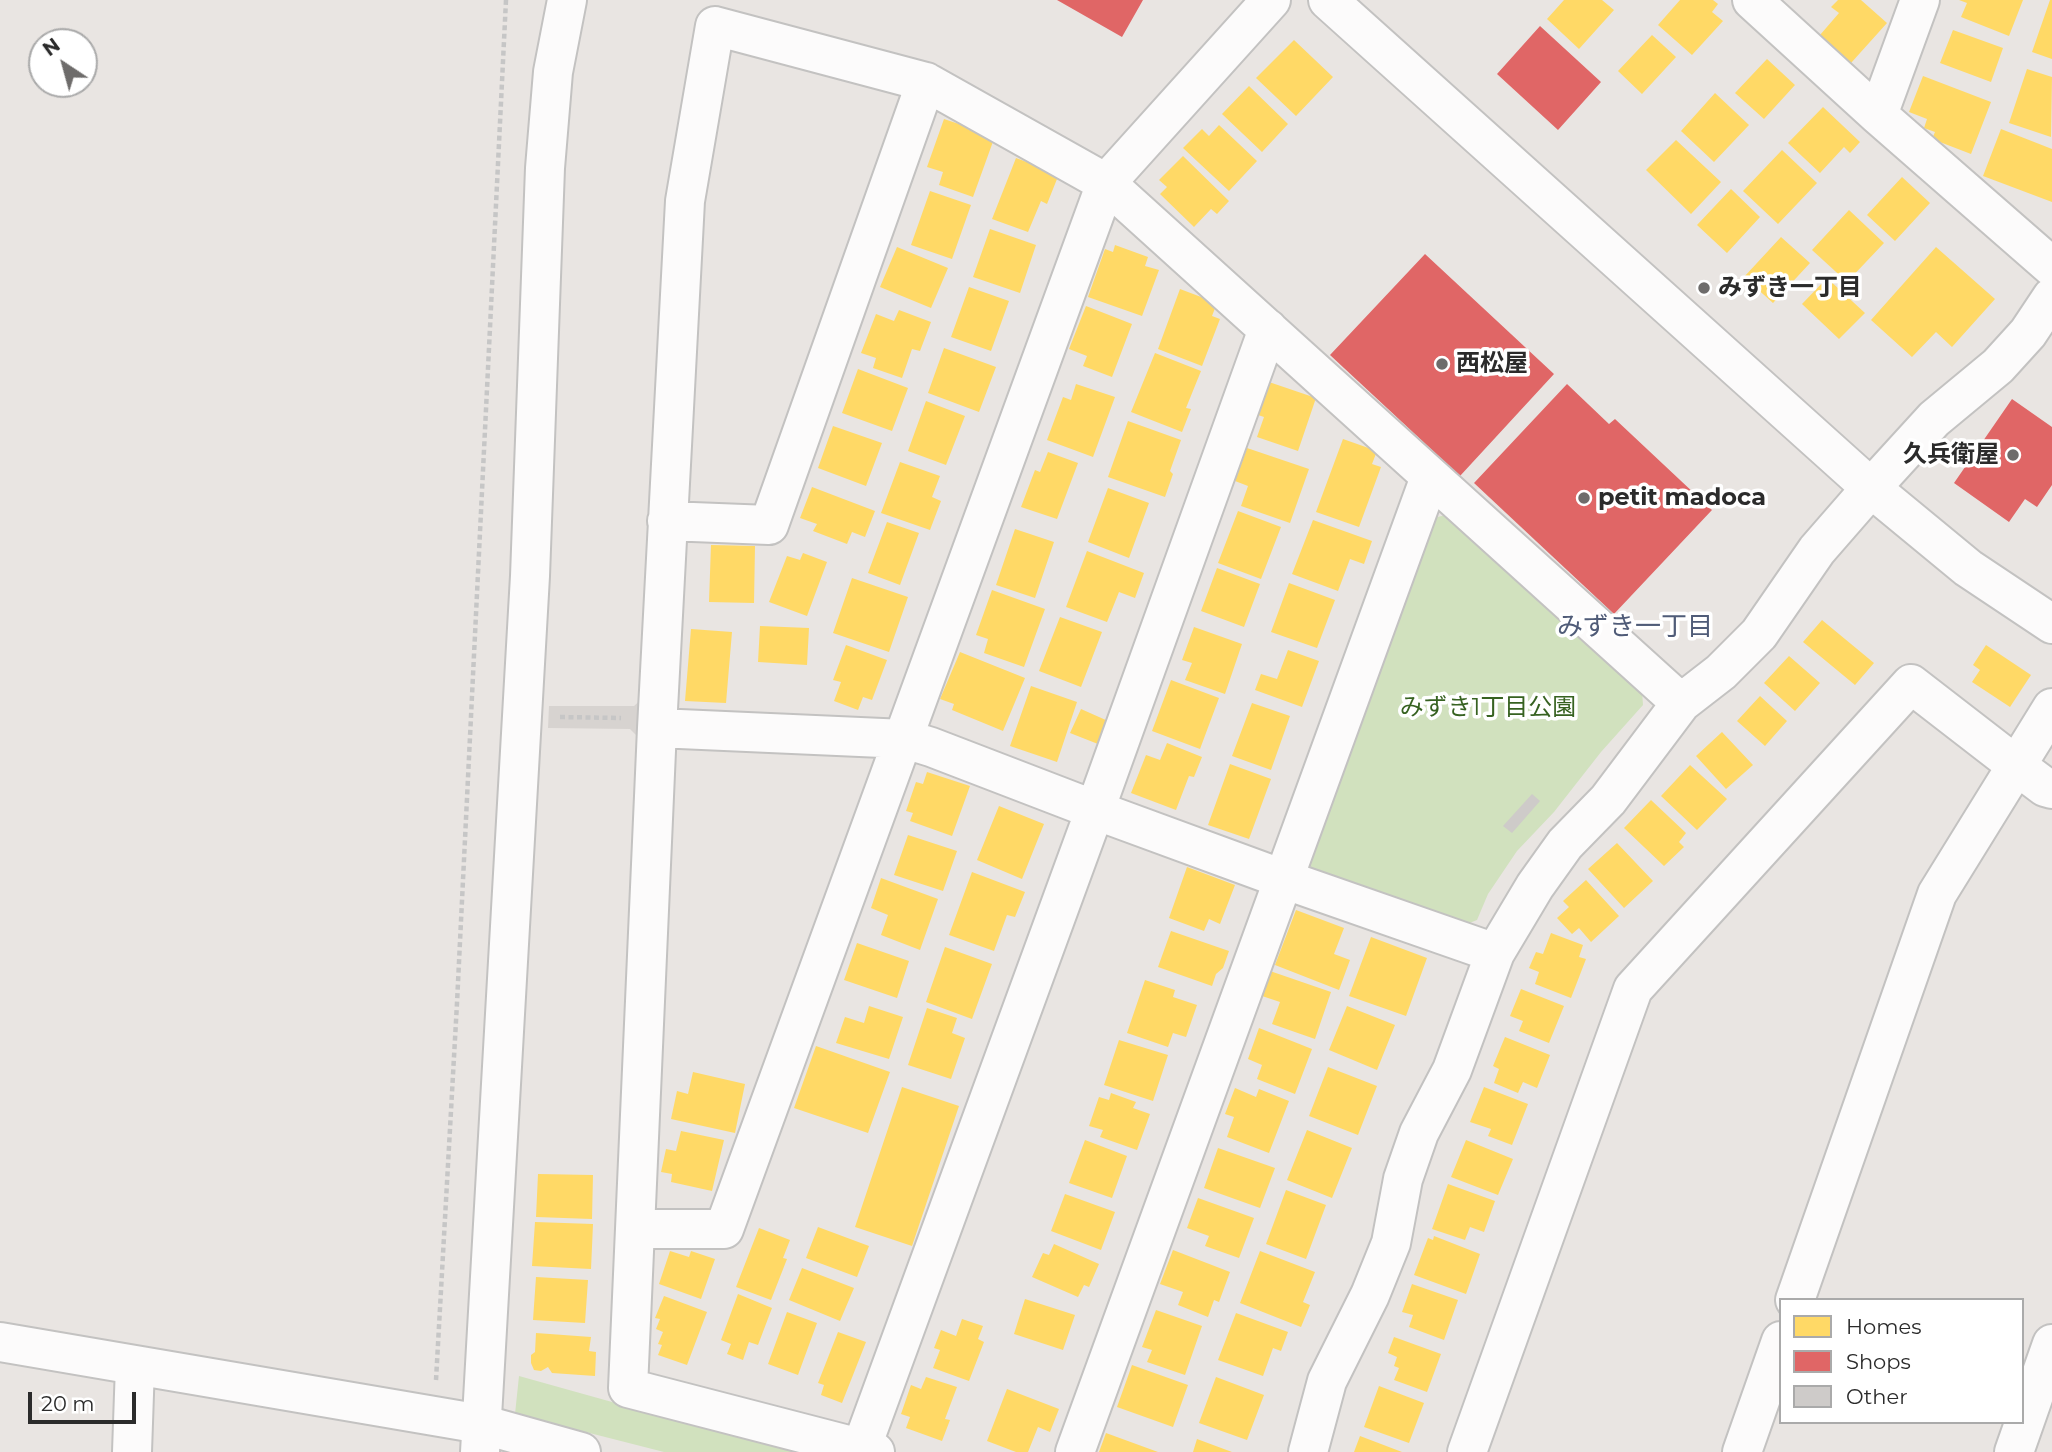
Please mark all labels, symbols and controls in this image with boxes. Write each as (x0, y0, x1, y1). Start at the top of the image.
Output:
north arrow (28, 28, 98, 98)
text: N (39, 33, 65, 61)
place label: みずき一丁目 (1718, 274, 1862, 302)
marker: みずき一丁目 (1696, 280, 1712, 296)
place label: 西松屋 (1456, 350, 1528, 378)
marker: 西松屋 (1434, 356, 1450, 372)
place label: 久兵衛屋 (1903, 441, 1999, 469)
marker: 久兵衛屋 (2005, 447, 2021, 463)
place label: petit madoca (1598, 484, 1766, 512)
marker: petit madoca (1576, 490, 1592, 506)
district label: みずき一丁目 (1557, 611, 1713, 643)
park label: みずき1丁目公園 (1400, 694, 1576, 722)
legend (1779, 1298, 2024, 1424)
text: Homes (1846, 1314, 1921, 1339)
text: Shops (1846, 1349, 1911, 1374)
scale bar (32, 1378, 140, 1422)
text: Other (1846, 1384, 1908, 1409)
text: 20 m (41, 1391, 95, 1416)

